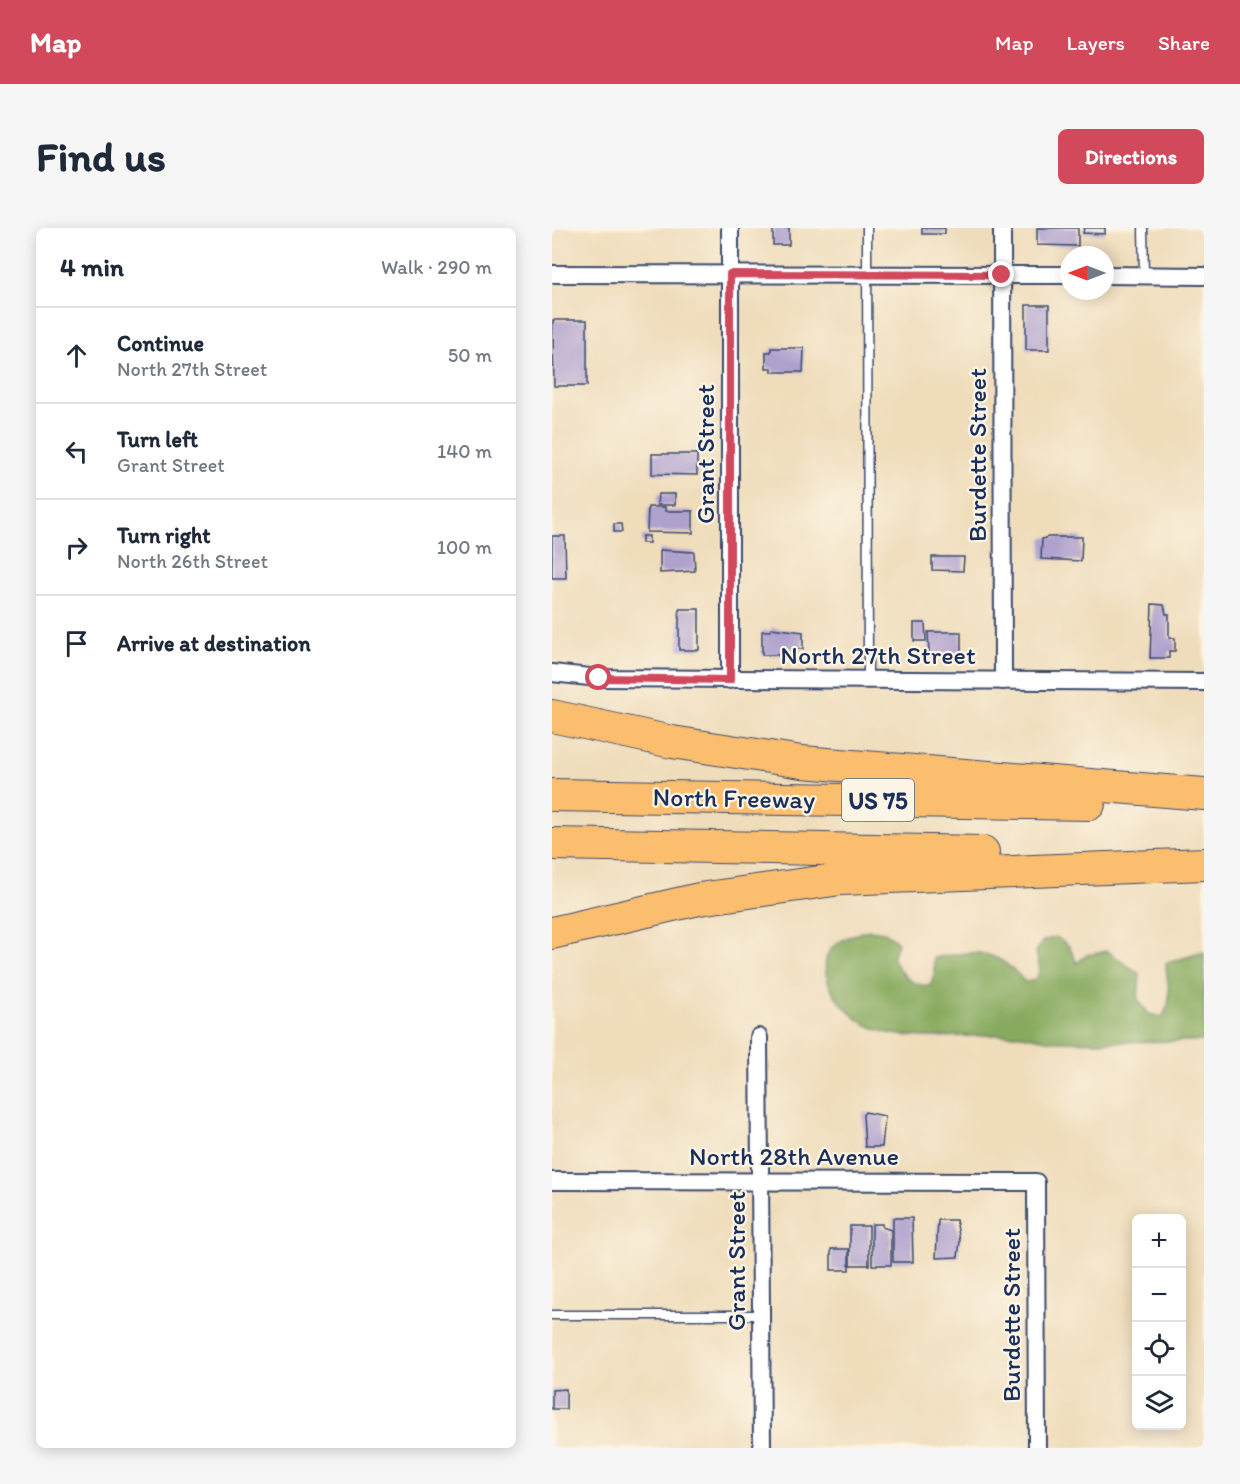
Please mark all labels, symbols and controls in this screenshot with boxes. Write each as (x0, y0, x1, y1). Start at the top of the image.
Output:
text: Map (30, 25, 81, 59)
text: Map (995, 30, 1034, 55)
text: Layers (1067, 30, 1125, 55)
text: Share (1158, 30, 1210, 55)
button: Directions (1058, 129, 1204, 184)
text: Find us (36, 131, 166, 182)
north arrow (1060, 246, 1114, 300)
text: 4 min (60, 251, 124, 283)
text: Walk · 290 m (381, 255, 492, 279)
route end (988, 261, 1014, 287)
text: Continue (117, 330, 204, 357)
icon: ahead (60, 339, 93, 372)
text: 50 m (448, 343, 492, 367)
text: North 27th Street (117, 357, 267, 381)
street label: Burdette Street (961, 368, 993, 542)
street label: Grant Street (689, 384, 721, 524)
text: Turn left (117, 426, 198, 453)
icon: left (60, 435, 93, 468)
text: 140 m (437, 439, 492, 463)
text: Grant Street (117, 453, 225, 477)
text: Turn right (117, 522, 211, 549)
icon: right (60, 531, 93, 564)
text: 100 m (437, 535, 492, 559)
text: North 26th Street (117, 549, 268, 573)
icon: arrive (60, 627, 93, 660)
text: Arrive at destination (117, 630, 311, 657)
street label: North 27th Street (780, 639, 976, 671)
route start (585, 664, 611, 690)
road number: US 75 (842, 779, 914, 821)
street label: North Freeway (652, 781, 816, 815)
street label: North 28th Avenue (689, 1140, 899, 1172)
street label: Grant Street (720, 1191, 752, 1331)
map controls (1132, 1214, 1186, 1430)
button: + (1132, 1214, 1186, 1268)
street label: Burdette Street (995, 1228, 1027, 1402)
button: − (1132, 1268, 1186, 1322)
button: locate (1132, 1322, 1186, 1376)
button: layers (1132, 1376, 1186, 1430)

